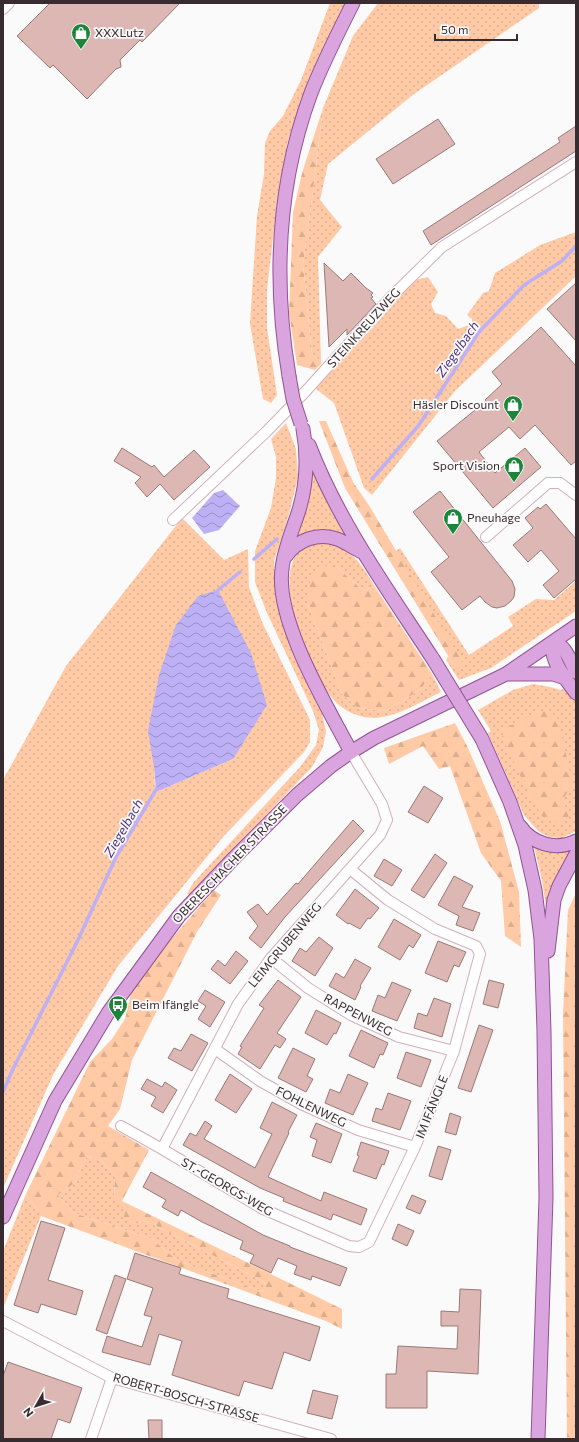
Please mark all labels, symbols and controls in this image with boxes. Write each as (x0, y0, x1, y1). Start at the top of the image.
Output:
scale bar (435, 16, 517, 42)
shop icon: XXXLutz (70, 22, 92, 50)
text: 50 m (441, 22, 469, 36)
place label: XXXLutz (95, 25, 144, 39)
street label: STEINKREUZWEG (324, 285, 403, 370)
water label: Ziegelbach (431, 318, 482, 381)
shop icon: Häsler Discount (502, 394, 524, 422)
place label: Häsler Discount (413, 397, 499, 411)
shop icon: Sport Vision (503, 455, 525, 483)
place label: Sport Vision (433, 458, 500, 472)
shop icon: Pneuhage (442, 507, 464, 535)
place label: Pneuhage (467, 510, 520, 524)
water label: Ziegelbach (99, 796, 146, 861)
street label: OBERESCHACHER STRASSE (169, 801, 289, 925)
street label: LEIMGRUBENWEG (245, 899, 324, 989)
street label: RAPPENWEG (322, 990, 395, 1038)
bus stop icon: Beim Ifängle (107, 994, 129, 1022)
place label: Beim Ifängle (132, 997, 199, 1011)
street label: IM IFÄNGLE (412, 1073, 450, 1140)
street label: FOHLENWEG (274, 1083, 349, 1129)
street label: ST.-GEORGS-WEG (179, 1154, 276, 1218)
street label: ROBERT-BOSCH-STRASSE (112, 1369, 261, 1425)
north arrow (16, 1386, 56, 1426)
text: N (20, 1405, 35, 1420)

